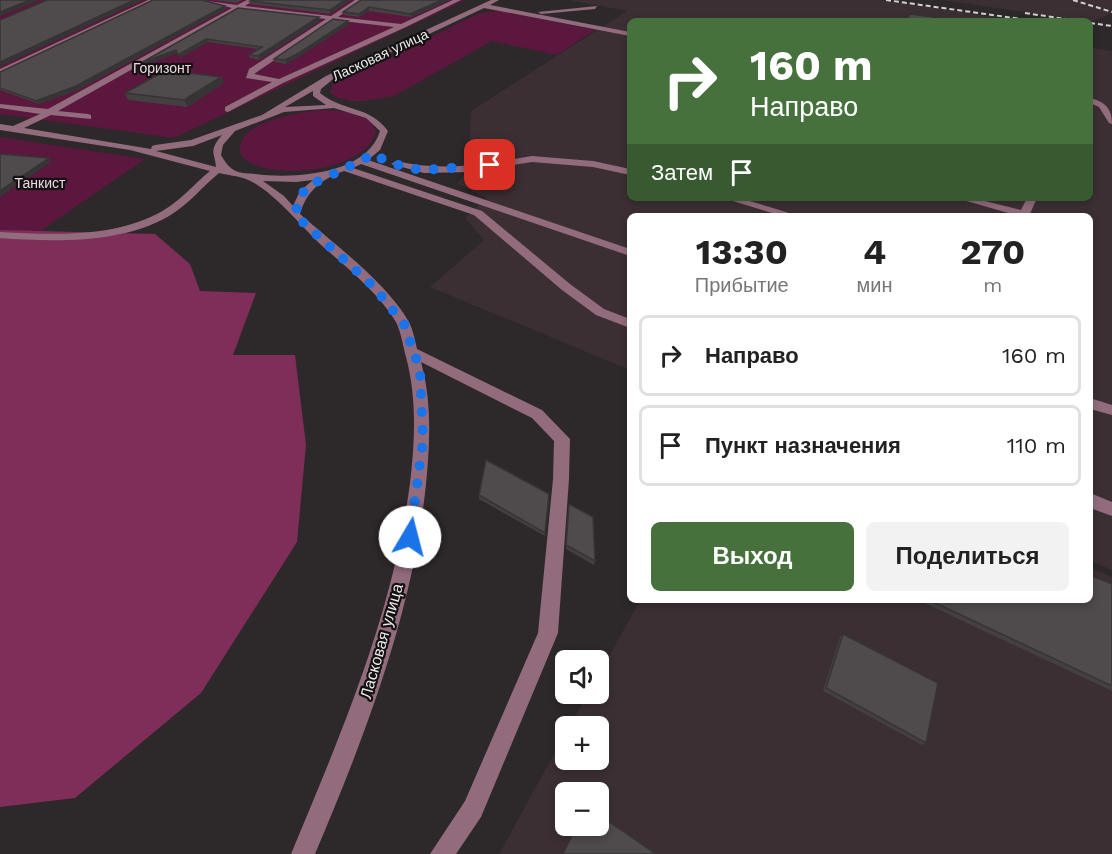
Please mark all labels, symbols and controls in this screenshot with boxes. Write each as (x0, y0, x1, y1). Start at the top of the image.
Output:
street label: Ласковая улица (330, 26, 431, 84)
text: 160 m (750, 41, 873, 90)
icon: right (651, 42, 729, 120)
park label: Горизонт (133, 60, 192, 76)
text: Направо (750, 91, 858, 123)
pin (464, 139, 515, 190)
icon: arrive (473, 148, 506, 181)
icon: arrive (725, 156, 758, 189)
text: Затем (651, 160, 713, 185)
park label: Танкист (15, 175, 66, 191)
text: 13:30 (696, 231, 788, 273)
text: 4 (863, 231, 886, 273)
text: 270 (960, 231, 1025, 273)
text: Прибытие (695, 273, 789, 297)
text: мин (857, 273, 893, 297)
text: m (983, 273, 1002, 297)
icon: right (654, 339, 687, 372)
text: Направо (705, 343, 799, 368)
text: 160 m (1002, 343, 1066, 368)
icon: arrive (654, 429, 687, 462)
text: Пункт назначения (705, 433, 901, 458)
text: 110 m (1007, 433, 1066, 458)
position arrow (378, 505, 442, 569)
button: Выход (651, 522, 854, 591)
button: Поделиться (866, 522, 1069, 591)
street label: Ласковая улица (356, 581, 407, 701)
map controls (555, 650, 609, 836)
button: sound (555, 650, 609, 704)
button: + (555, 716, 609, 770)
button: − (555, 782, 609, 836)

